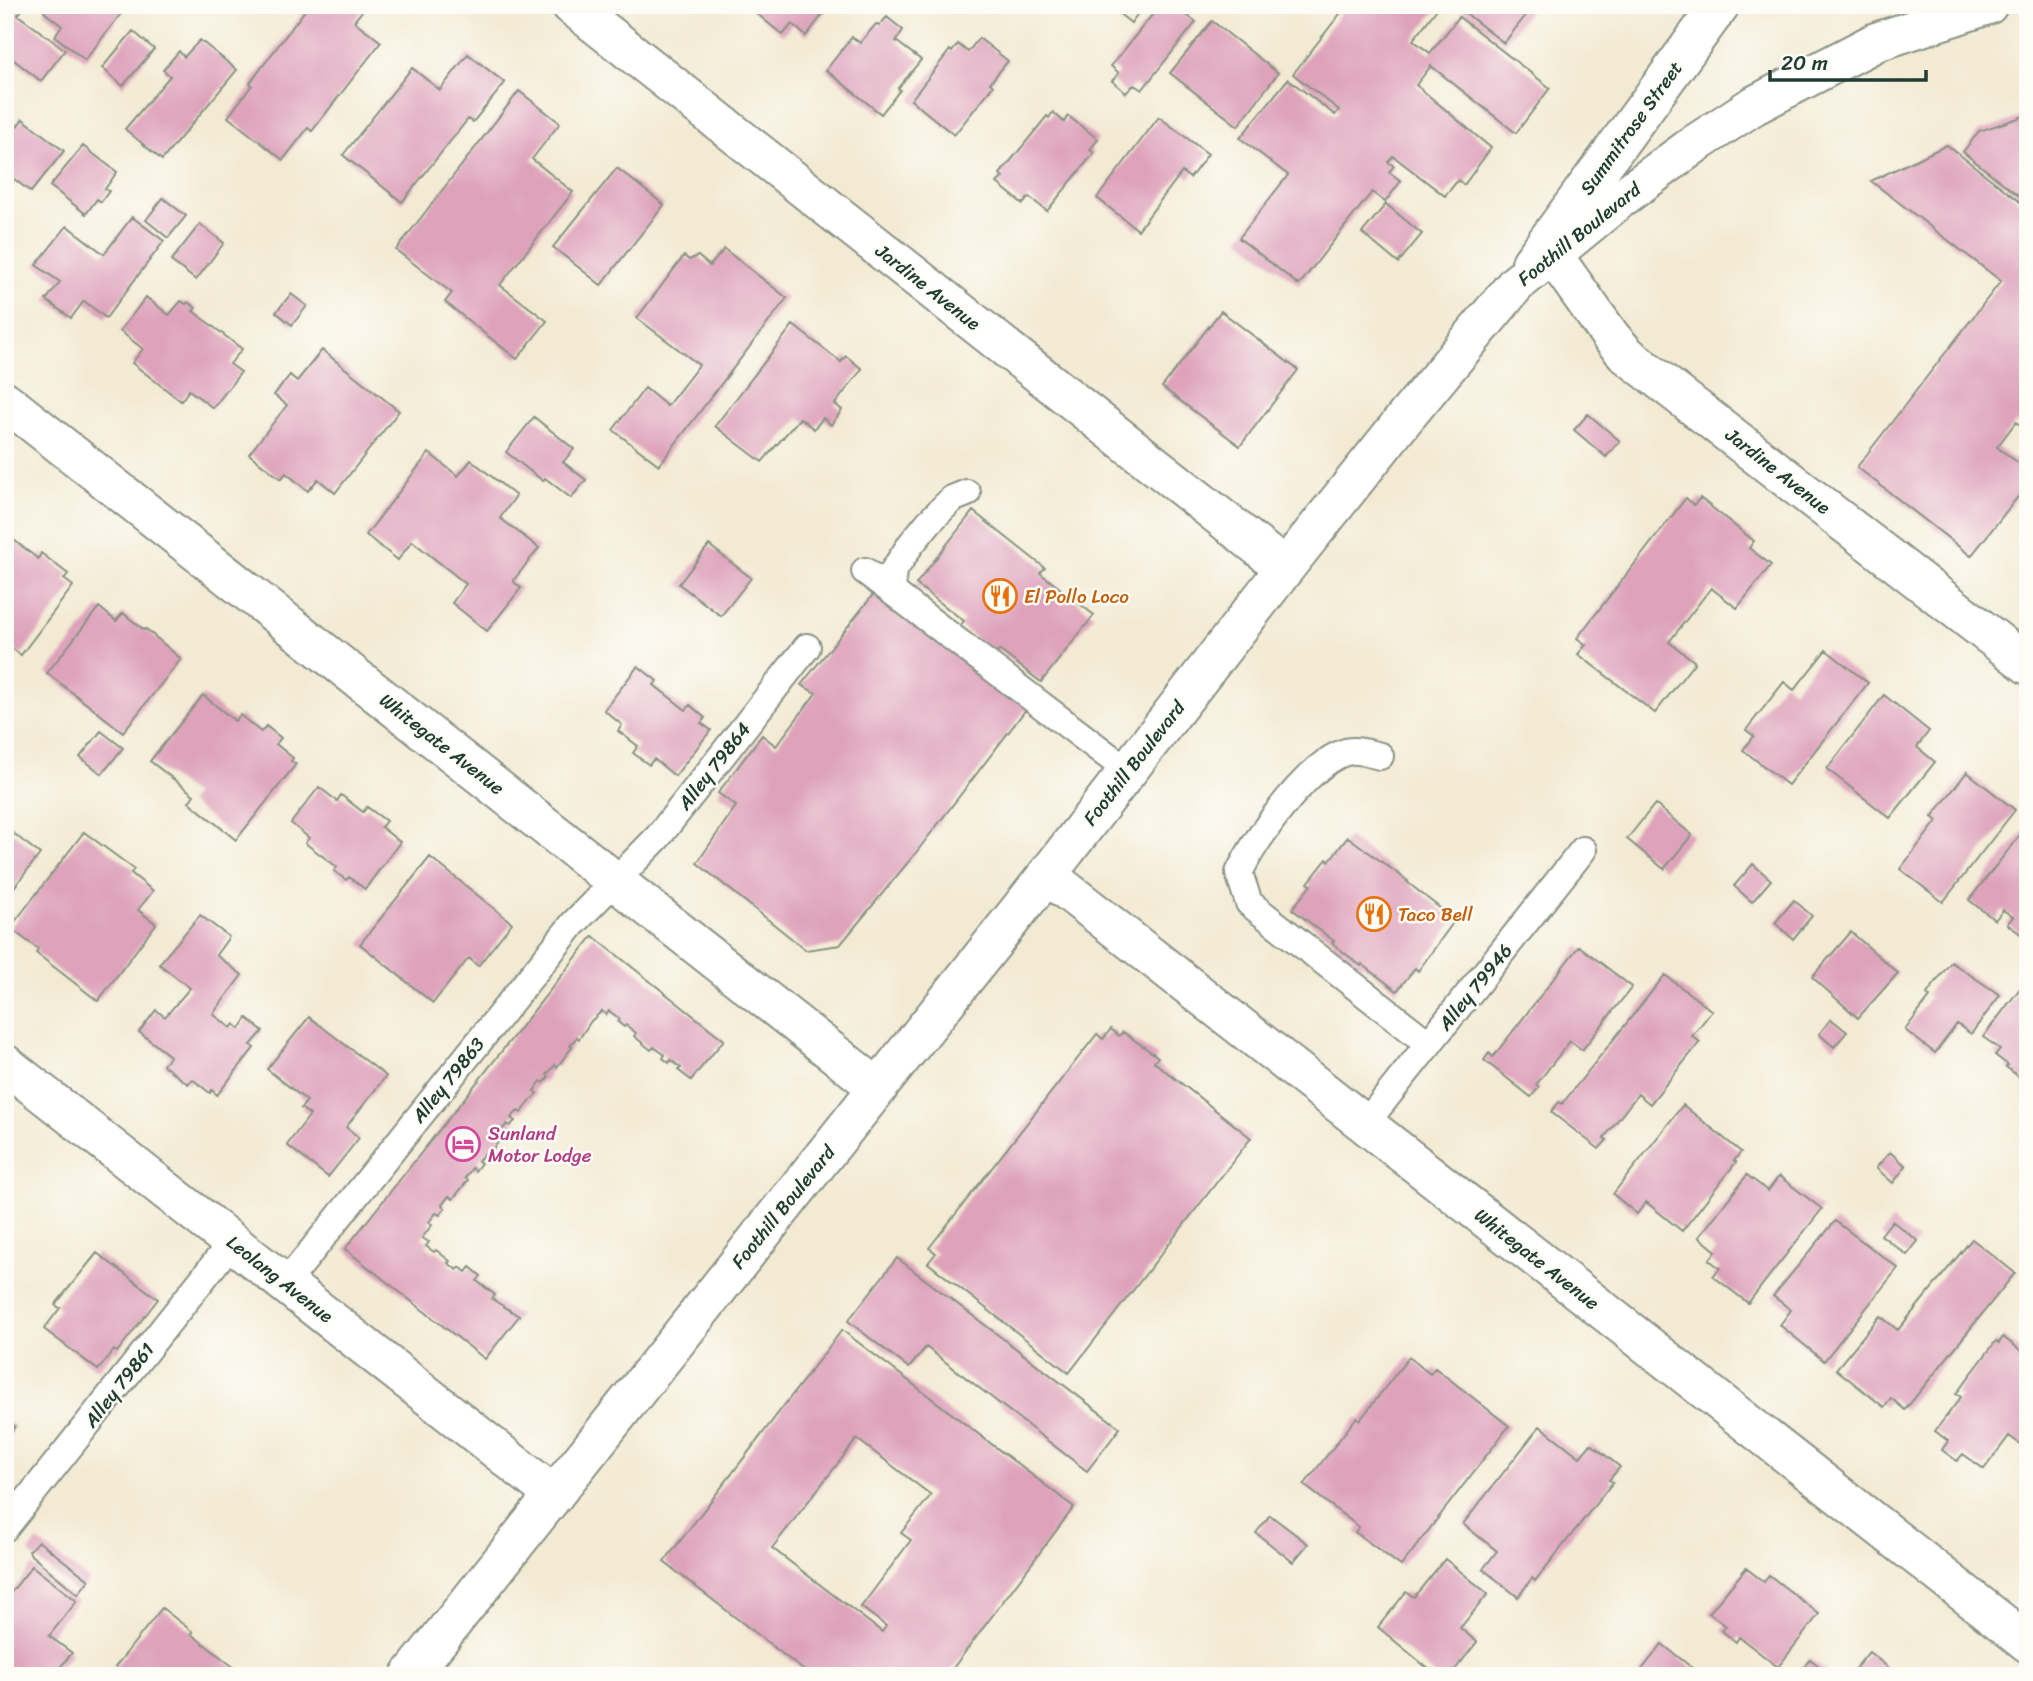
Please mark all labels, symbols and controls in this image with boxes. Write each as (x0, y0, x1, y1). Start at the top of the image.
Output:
scale bar (1770, 38, 1926, 82)
text: 20 m (1781, 44, 1828, 82)
street label: Summitrose Street (1571, 54, 1691, 202)
street label: Foothill Boulevard (1510, 173, 1649, 294)
street label: Jardine Avenue (867, 234, 988, 339)
street label: Jardine Avenue (1717, 418, 1838, 523)
restaurant icon: El Pollo Loco (981, 577, 1019, 615)
place label: El Pollo Loco (1024, 580, 1129, 613)
street label: Whitegate Avenue (372, 684, 512, 804)
street label: Foothill Boulevard (1074, 692, 1194, 833)
street label: Alley 79864 (668, 715, 759, 818)
restaurant icon: Taco Bell (1355, 895, 1393, 933)
place label: Taco Bell (1398, 898, 1473, 931)
street label: Alley 79946 (1429, 936, 1521, 1039)
street label: Alley 79863 (402, 1029, 494, 1131)
place label: Sunland Motor Lodge (488, 1117, 592, 1172)
hotel icon: Sunland Motor Lodge (444, 1125, 482, 1163)
street label: Foothill Boulevard (723, 1137, 844, 1276)
street label: Whitegate Avenue (1467, 1199, 1607, 1319)
street label: Leolang Avenue (219, 1226, 341, 1332)
street label: Alley 79861 (74, 1335, 163, 1436)

